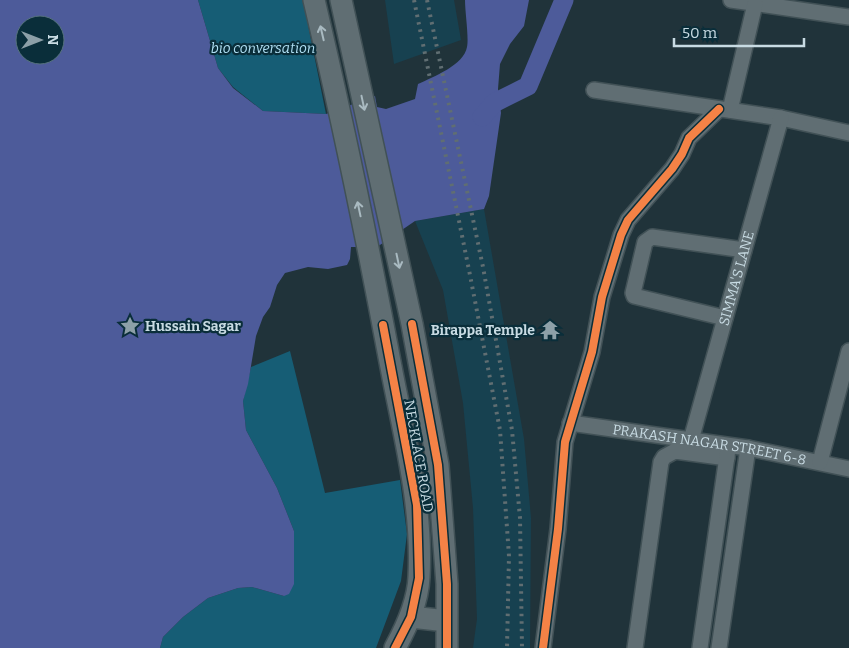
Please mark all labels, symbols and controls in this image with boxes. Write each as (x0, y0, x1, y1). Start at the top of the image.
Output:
north arrow (15, 15, 65, 65)
scale bar (674, 15, 804, 47)
text: 50 m (682, 24, 718, 42)
one-way arrow (317, 25, 326, 41)
text: N (44, 35, 61, 46)
park label: bio conversation (211, 40, 315, 57)
one-way arrow (359, 94, 368, 110)
one-way arrow (354, 201, 363, 217)
street label: SIMMA'S LANE (715, 229, 758, 328)
one-way arrow (394, 253, 403, 269)
place icon: Hussain Sagar (119, 315, 141, 337)
place label: Hussain Sagar (145, 318, 241, 335)
temple icon: Birappa Temple (539, 319, 561, 341)
place label: Birappa Temple (431, 322, 535, 339)
street label: NECKLACE ROAD (400, 398, 437, 514)
street label: PRAKASH NAGAR STREET 6-8 (611, 421, 808, 469)

